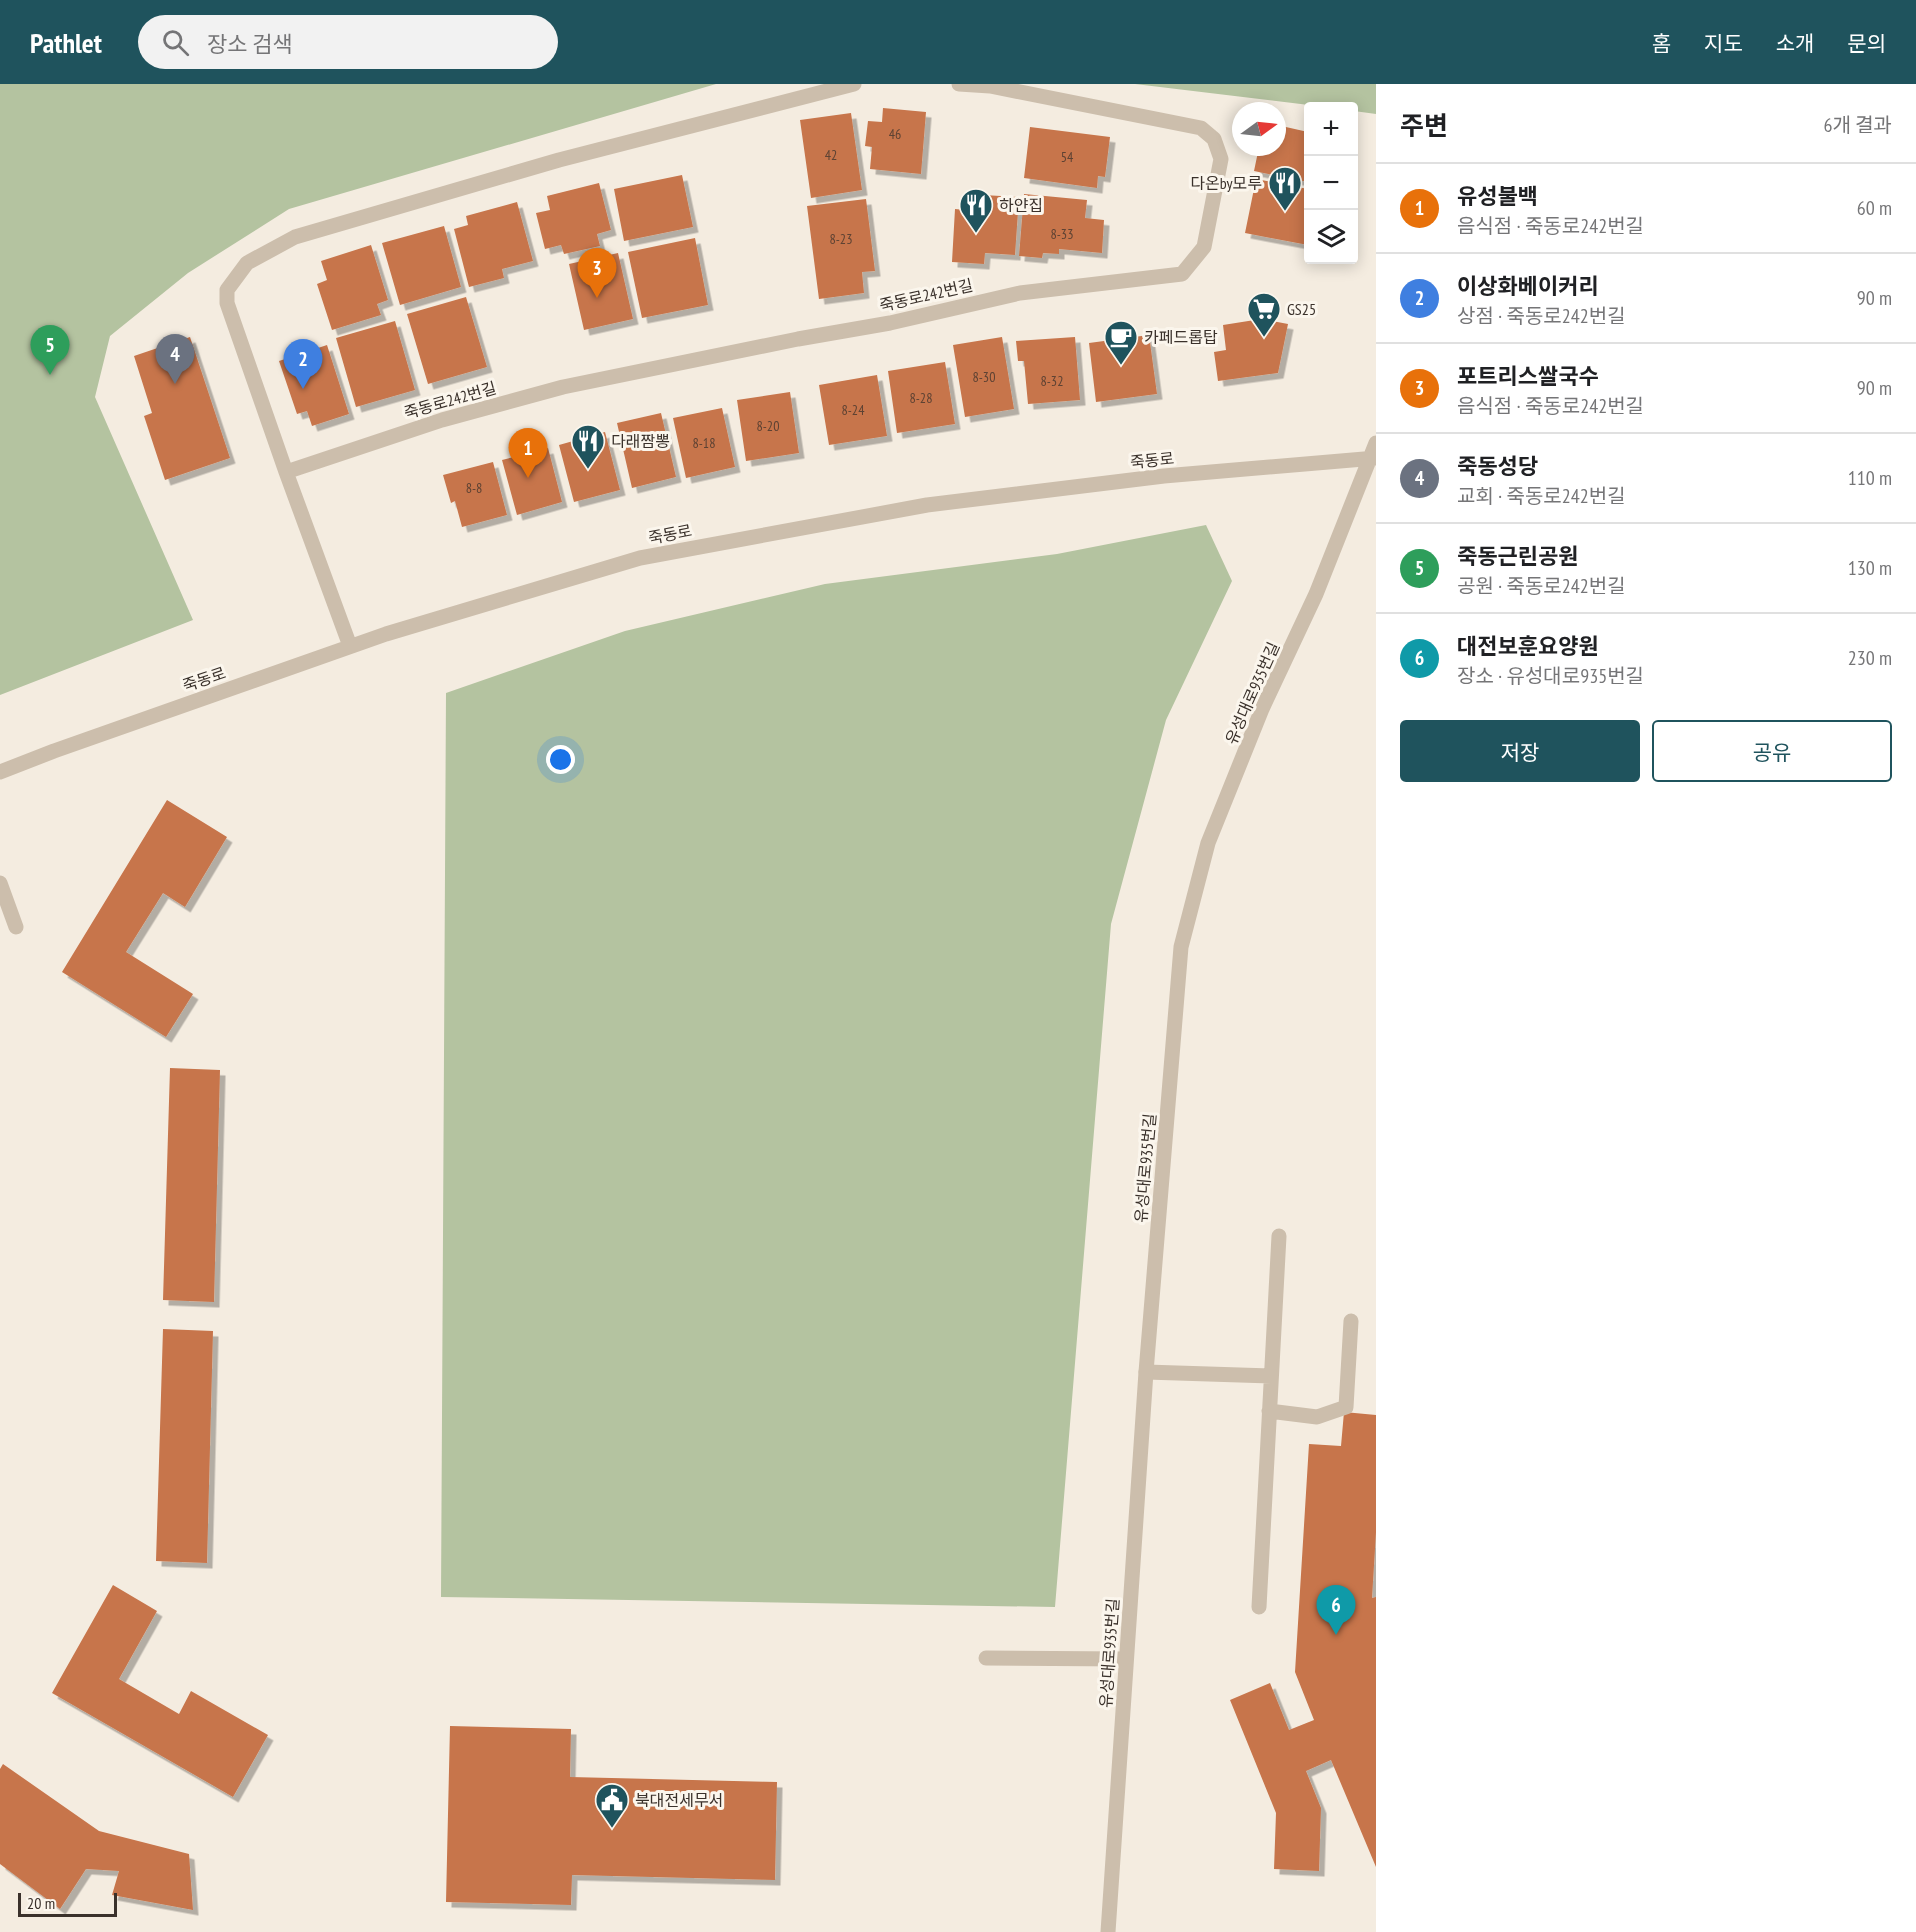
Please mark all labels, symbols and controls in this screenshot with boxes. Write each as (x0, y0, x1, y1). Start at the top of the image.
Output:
search box (138, 15, 558, 69)
text: Pathlet (30, 24, 102, 61)
icon: search (159, 26, 192, 59)
text: 장소 검색 (207, 30, 293, 58)
text: 홈 (1652, 30, 1671, 57)
text: 지도 (1704, 30, 1743, 57)
text: 소개 (1776, 30, 1814, 57)
text: 문의 (1847, 30, 1886, 57)
north arrow (1232, 102, 1286, 156)
map controls (1304, 102, 1358, 264)
button: + (1304, 102, 1358, 156)
text: 주변 (1400, 109, 1448, 142)
text: 6개 결과 (1824, 112, 1892, 138)
house number: 46 (889, 125, 901, 143)
house number: 42 (825, 146, 837, 164)
house number: 54 (1061, 148, 1074, 166)
button: − (1304, 156, 1358, 210)
restaurant icon: 다온by모루 (1267, 165, 1303, 212)
place label: 다온by모루 (1190, 173, 1262, 193)
text: 유성불백 (1457, 182, 1538, 210)
restaurant icon: 하얀집 (958, 187, 994, 234)
place label: 하얀집 (999, 195, 1043, 215)
text: 1 (1415, 195, 1424, 221)
text: 60 m (1857, 195, 1892, 221)
button: layers (1304, 210, 1358, 264)
text: 음식점 · 죽동로242번길 (1457, 213, 1644, 239)
house number: 8-33 (1051, 225, 1073, 243)
house number: 8-23 (830, 230, 852, 248)
pin: 3 (578, 248, 616, 298)
text: 이상화베이커리 (1457, 272, 1599, 300)
street label: 죽동로242번길 (877, 275, 975, 315)
text: 2 (1415, 285, 1424, 311)
text: 90 m (1857, 285, 1892, 311)
supermarket icon: GS25 (1246, 291, 1282, 338)
place label: GS25 (1287, 299, 1316, 319)
text: 상점 · 죽동로242번길 (1457, 303, 1626, 329)
cafe icon: 카페드롭탑 (1103, 319, 1139, 366)
pin: 5 (31, 326, 70, 375)
place label: 카페드롭탑 (1144, 327, 1218, 347)
pin: 4 (156, 334, 195, 384)
pin: 2 (284, 340, 322, 389)
text: 포트리스쌀국수 (1457, 362, 1599, 390)
house number: 8-30 (973, 368, 995, 386)
house number: 8-32 (1041, 372, 1063, 390)
text: 3 (1415, 375, 1424, 401)
text: 90 m (1857, 375, 1892, 401)
street label: 죽동로242번길 (401, 377, 499, 423)
house number: 8-28 (910, 389, 932, 407)
text: 음식점 · 죽동로242번길 (1457, 393, 1644, 419)
house number: 8-24 (842, 401, 865, 419)
house number: 8-20 (757, 417, 779, 435)
restaurant icon: 다래짬뽕 (570, 423, 606, 470)
pin: 1 (508, 428, 548, 478)
place label: 다래짬뽕 (611, 431, 670, 451)
house number: 8-18 (693, 434, 715, 452)
street label: 죽동로 (1129, 448, 1175, 472)
text: 죽동성당 (1457, 452, 1538, 480)
text: 4 (1415, 465, 1424, 491)
text: 110 m (1848, 465, 1892, 491)
house number: 8-8 (466, 479, 482, 497)
text: 교회 · 죽동로242번길 (1457, 483, 1626, 509)
street label: 죽동로 (646, 520, 694, 548)
text: 죽동근린공원 (1457, 542, 1578, 570)
text: 5 (1415, 555, 1424, 581)
text: 130 m (1848, 555, 1892, 581)
text: 공원 · 죽동로242번길 (1457, 573, 1626, 599)
text: 대전보훈요양원 (1457, 632, 1599, 660)
street label: 유성대로935번길 (1221, 639, 1283, 747)
text: 6 (1415, 645, 1424, 671)
text: 230 m (1848, 645, 1892, 671)
street label: 죽동로 (180, 662, 228, 696)
text: 장소 · 유성대로935번길 (1457, 663, 1644, 689)
button: 저장 (1400, 720, 1640, 782)
button: 공유 (1652, 720, 1892, 782)
your location (546, 745, 575, 774)
street label: 유성대로935번길 (1130, 1112, 1160, 1224)
pin: 6 (1316, 1586, 1356, 1635)
street label: 유성대로935번길 (1095, 1597, 1123, 1709)
public building icon: 북대전세무서 (594, 1782, 630, 1829)
place label: 북대전세무서 (635, 1790, 723, 1810)
scale bar (18, 1890, 117, 1918)
text: 20 m (27, 1893, 55, 1913)

